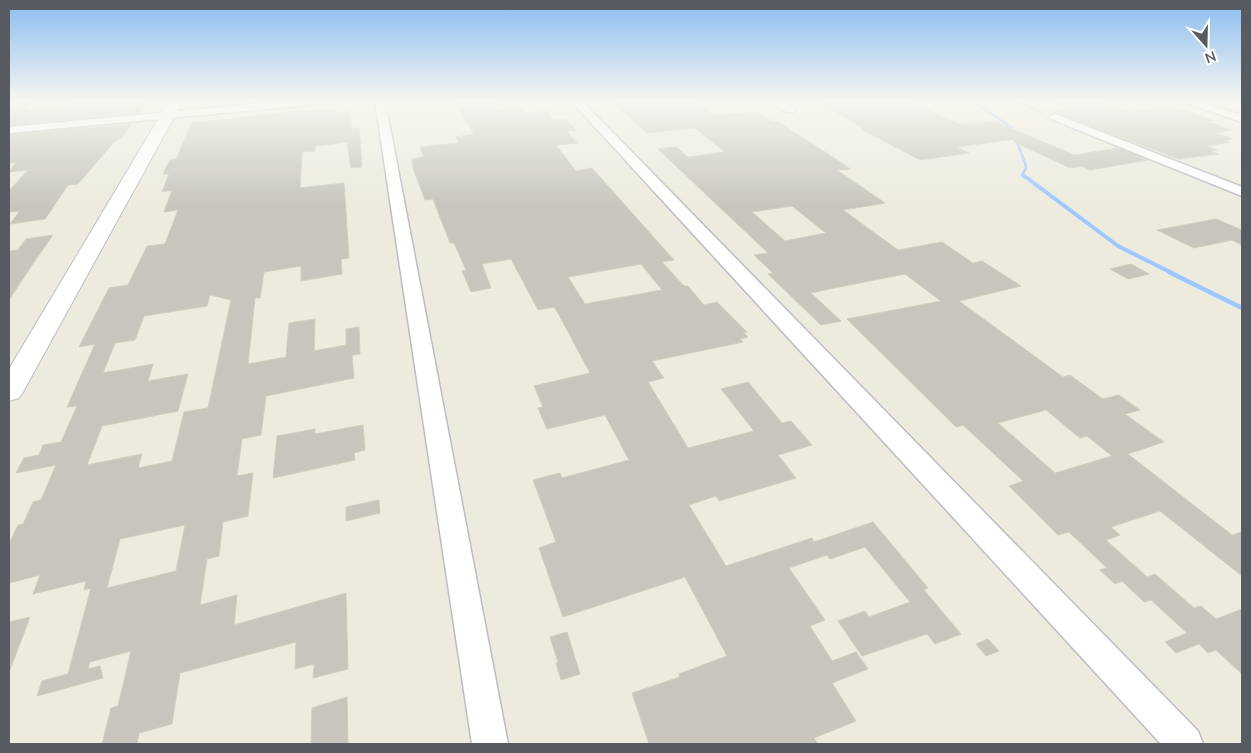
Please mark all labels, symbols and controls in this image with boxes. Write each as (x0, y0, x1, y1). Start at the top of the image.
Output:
north arrow (1181, 20, 1231, 70)
text: N (1202, 46, 1218, 67)

